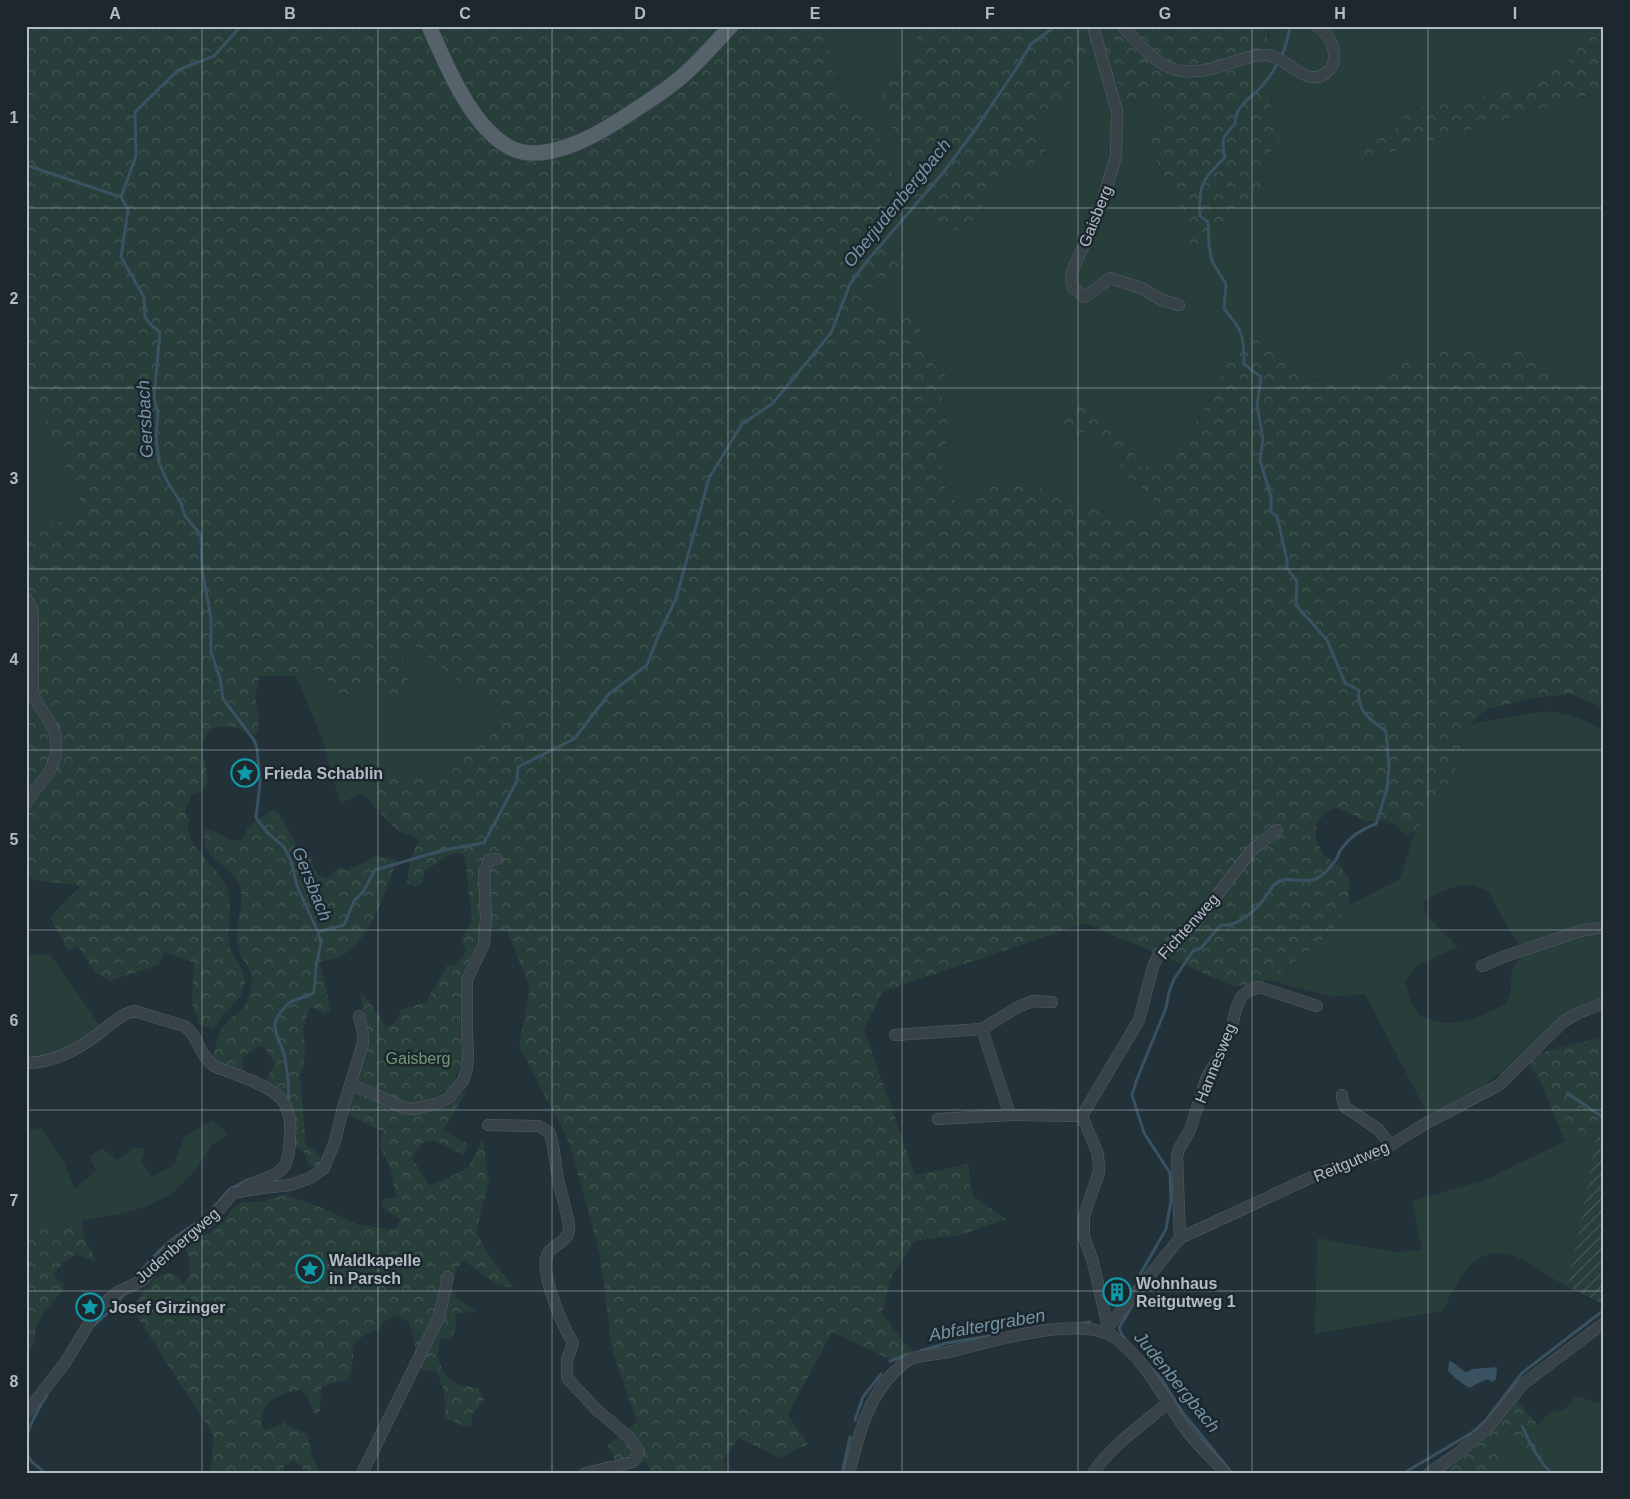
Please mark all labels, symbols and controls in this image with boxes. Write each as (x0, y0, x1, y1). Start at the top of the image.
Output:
text: A (109, 5, 121, 22)
text: B (284, 5, 296, 22)
text: C (459, 5, 471, 22)
text: D (634, 5, 646, 22)
text: E (810, 5, 821, 22)
text: F (985, 5, 995, 22)
text: G (1159, 5, 1171, 22)
text: H (1334, 5, 1346, 22)
text: I (1513, 5, 1517, 22)
text: 1 (10, 109, 19, 126)
water label: Oberjudenbergbach (839, 135, 955, 271)
street label: Gaisberg (1075, 183, 1116, 249)
text: 2 (10, 290, 19, 307)
water label: Gersbach (133, 380, 157, 458)
text: 3 (10, 470, 19, 487)
text: 4 (10, 651, 19, 668)
place icon: Frieda Schablin (230, 758, 260, 788)
place label: Frieda Schablin (264, 765, 383, 782)
text: 5 (10, 831, 19, 848)
water label: Gersbach (288, 844, 336, 924)
street label: Fichtenweg (1155, 890, 1222, 962)
text: 6 (10, 1012, 19, 1029)
street label: Hannesweg (1192, 1021, 1239, 1106)
park label: Gaisberg (386, 1050, 450, 1067)
street label: Reitgutweg (1311, 1138, 1391, 1185)
text: 7 (10, 1192, 19, 1209)
street label: Judenbergweg (132, 1205, 223, 1286)
place label: Waldkapelle in Parsch (329, 1252, 421, 1287)
place icon: Waldkapelle in Parsch (295, 1254, 325, 1284)
place label: Wohnhaus Reitgutweg 1 (1136, 1275, 1236, 1310)
building icon: Wohnhaus Reitgutweg 1 (1102, 1277, 1132, 1307)
place icon: Josef Girzinger (75, 1292, 105, 1322)
place label: Josef Girzinger (109, 1299, 225, 1316)
water label: Abfaltergraben (926, 1305, 1047, 1345)
water label: Judenbergbach (1130, 1327, 1224, 1437)
text: 8 (10, 1373, 19, 1390)

